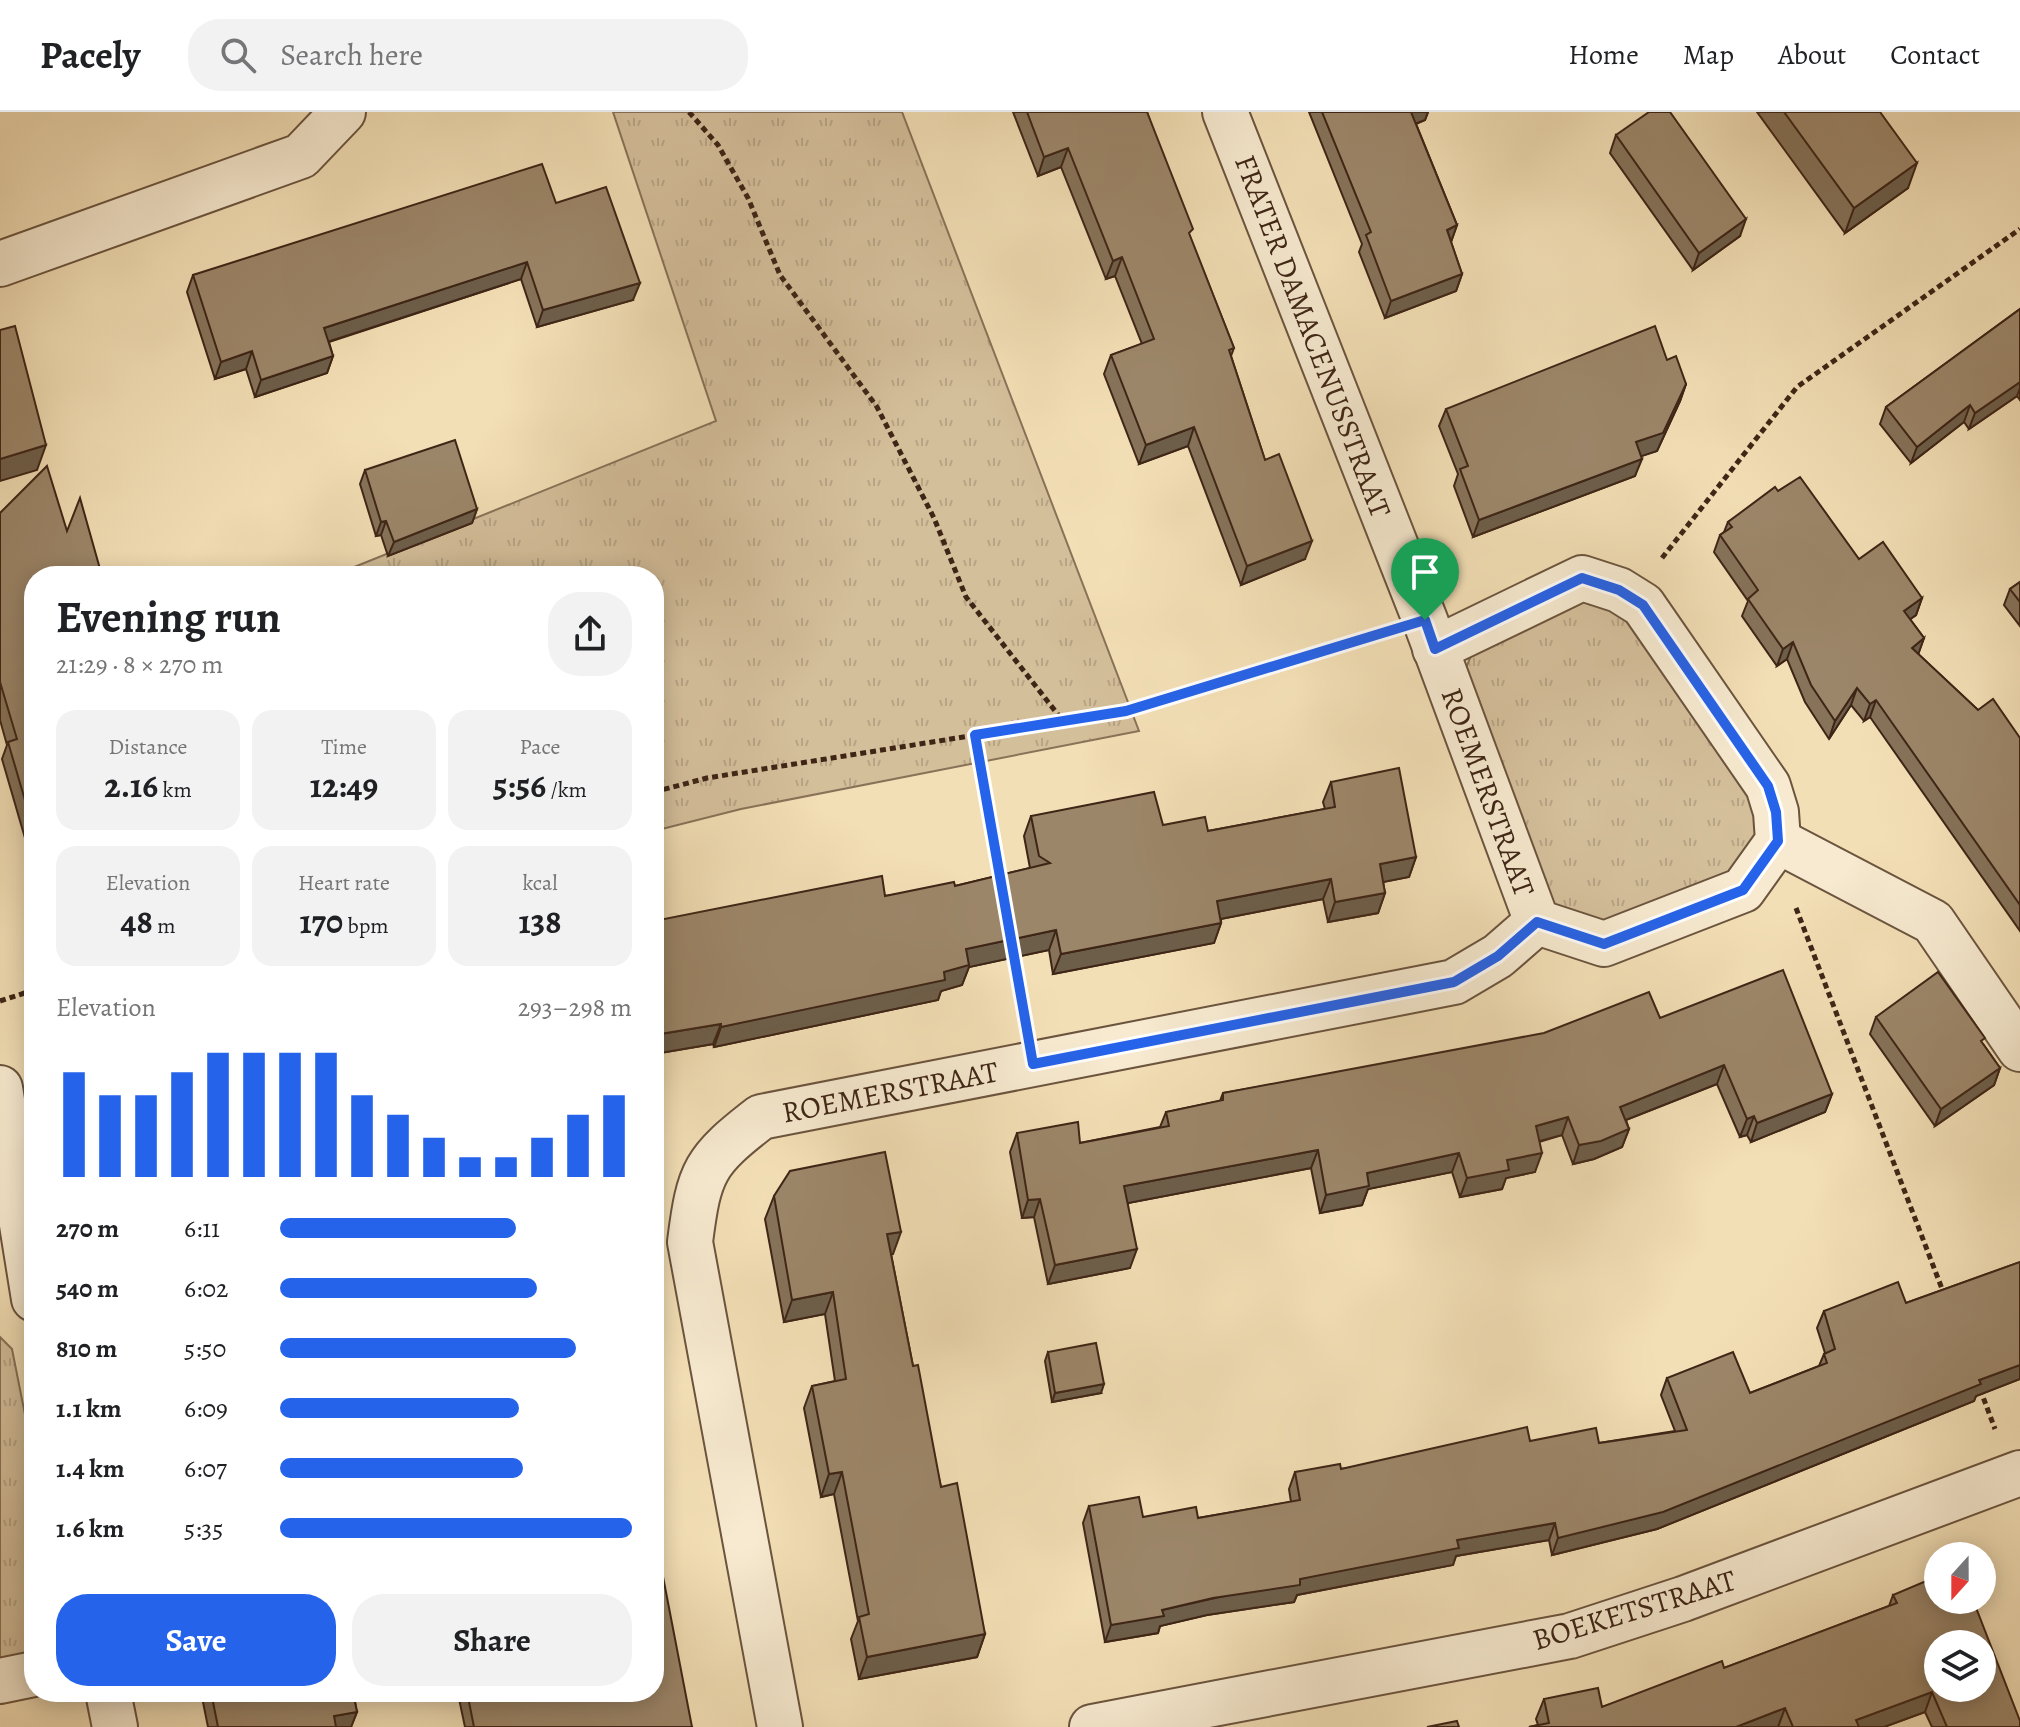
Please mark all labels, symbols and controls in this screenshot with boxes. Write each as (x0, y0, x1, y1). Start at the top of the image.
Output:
search box (188, 19, 748, 91)
text: Pacely (40, 29, 140, 81)
icon: search (216, 33, 260, 77)
text: Search here (280, 35, 423, 75)
text: Home (1568, 36, 1639, 74)
text: Map (1683, 36, 1734, 74)
text: About (1778, 36, 1846, 74)
text: Contact (1890, 36, 1980, 74)
street label: FRATER DAMACENUSSTRAAT (1225, 149, 1401, 524)
pin (1391, 538, 1459, 620)
icon: arrive (1403, 550, 1447, 594)
text: Evening run (56, 587, 281, 647)
button: share (548, 592, 632, 676)
text: 21:29 · 8 × 270 m (56, 647, 223, 682)
street label: ROEMERSTRAAT (1432, 682, 1545, 902)
text: Distance (109, 732, 187, 762)
text: Time (321, 732, 367, 762)
text: Pace (520, 732, 560, 762)
text: 2.16 (104, 762, 158, 809)
text: 12:49 (310, 762, 378, 809)
text: 5:56 (493, 762, 546, 809)
text: km (158, 775, 192, 805)
text: /km (546, 775, 587, 805)
text: Elevation (106, 868, 190, 898)
text: Heart rate (298, 868, 390, 898)
text: kcal (522, 868, 558, 898)
text: 48 (121, 898, 153, 945)
text: 170 (299, 898, 343, 945)
text: 138 (518, 898, 562, 945)
text: m (153, 911, 175, 941)
text: bpm (343, 911, 389, 941)
text: Elevation (56, 990, 156, 1025)
text: 293–298 m (518, 990, 632, 1025)
street label: ROEMERSTRAAT (779, 1051, 1002, 1133)
text: 270 m (56, 1211, 119, 1246)
text: 6:11 (184, 1211, 220, 1246)
text: 540 m (56, 1271, 119, 1306)
text: 6:02 (184, 1271, 228, 1306)
text: 810 m (56, 1331, 117, 1366)
text: 5:50 (184, 1331, 226, 1366)
text: 1.1 km (56, 1391, 122, 1426)
text: 6:09 (184, 1391, 228, 1426)
text: 1.4 km (56, 1451, 124, 1486)
text: 6:07 (184, 1451, 227, 1486)
text: 1.6 km (56, 1511, 124, 1546)
text: 5:35 (184, 1511, 223, 1546)
north arrow (1924, 1542, 1996, 1614)
map controls (1924, 1542, 1996, 1702)
street label: BOEKETSTRAAT (1527, 1560, 1741, 1660)
button: Save (56, 1594, 336, 1686)
button: Share (352, 1594, 632, 1686)
button: layers (1924, 1630, 1996, 1702)

